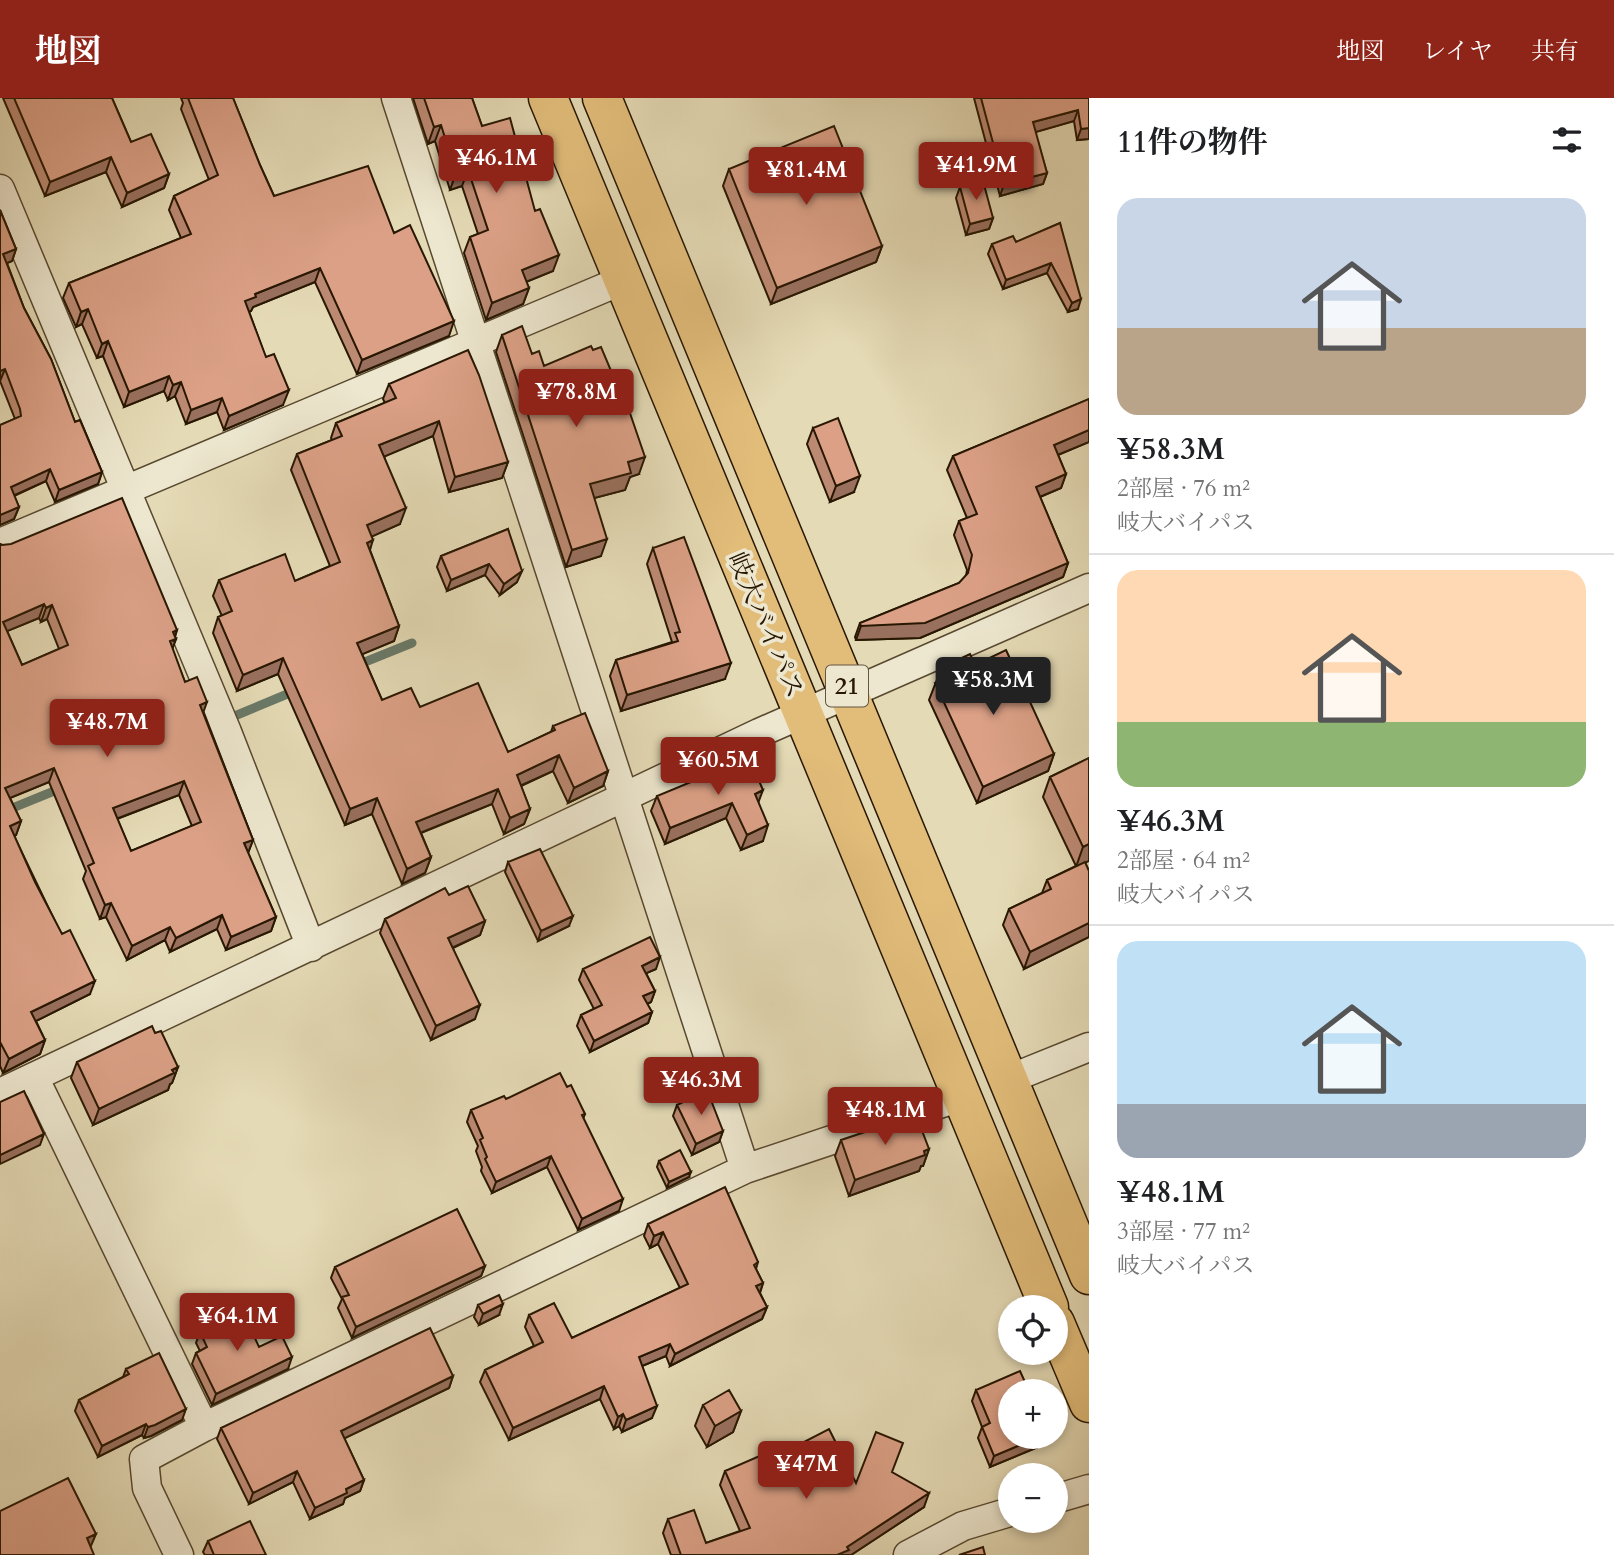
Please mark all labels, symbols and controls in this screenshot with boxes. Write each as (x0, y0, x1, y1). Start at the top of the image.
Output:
text: 地図 (35, 29, 101, 74)
text: 地図 (1336, 35, 1384, 68)
text: レイヤ (1422, 35, 1493, 68)
text: 共有 (1531, 35, 1579, 68)
icon: filters (1548, 121, 1586, 159)
text: 11件の物件 (1117, 122, 1268, 163)
pin: ¥46.1M (439, 136, 553, 195)
text: ¥46.1M (455, 142, 537, 173)
pin: ¥41.9M (919, 142, 1033, 202)
pin: ¥81.4M (749, 148, 863, 207)
text: ¥41.9M (935, 149, 1017, 180)
text: ¥81.4M (765, 154, 847, 185)
icon: home (1289, 243, 1415, 369)
pin: ¥78.8M (519, 370, 633, 429)
text: ¥78.8M (535, 376, 617, 407)
text: ¥58.3M (1117, 429, 1225, 470)
text: 2部屋 · 76 m² (1117, 473, 1250, 504)
text: 岐大バイパス (1117, 507, 1255, 538)
street label: 岐大バイパス (720, 547, 812, 703)
icon: home (1289, 615, 1415, 741)
pin: ¥58.3M (936, 658, 1050, 717)
text: ¥58.3M (952, 664, 1034, 695)
road number: 21 (826, 666, 868, 706)
pin: ¥48.7M (50, 700, 164, 759)
text: ¥48.7M (66, 706, 148, 737)
pin: ¥60.5M (661, 738, 775, 797)
text: ¥60.5M (677, 744, 759, 775)
text: ¥46.3M (1117, 801, 1225, 842)
text: 2部屋 · 64 m² (1117, 845, 1250, 876)
text: 岐大バイパス (1117, 879, 1255, 910)
icon: home (1289, 986, 1415, 1112)
pin: ¥46.3M (644, 1058, 758, 1117)
text: ¥46.3M (660, 1064, 742, 1095)
pin: ¥48.1M (828, 1088, 942, 1147)
text: ¥48.1M (844, 1094, 926, 1125)
text: ¥48.1M (1117, 1172, 1225, 1213)
text: 3部屋 · 77 m² (1117, 1216, 1250, 1247)
text: 岐大バイパス (1117, 1250, 1255, 1281)
pin: ¥64.1M (180, 1294, 294, 1353)
map controls (998, 1295, 1068, 1533)
button: locate (998, 1295, 1068, 1365)
text: ¥64.1M (196, 1300, 278, 1331)
button: + (998, 1379, 1068, 1449)
pin: ¥47M (765, 1442, 847, 1501)
text: ¥47M (774, 1448, 838, 1479)
button: − (998, 1463, 1068, 1533)

